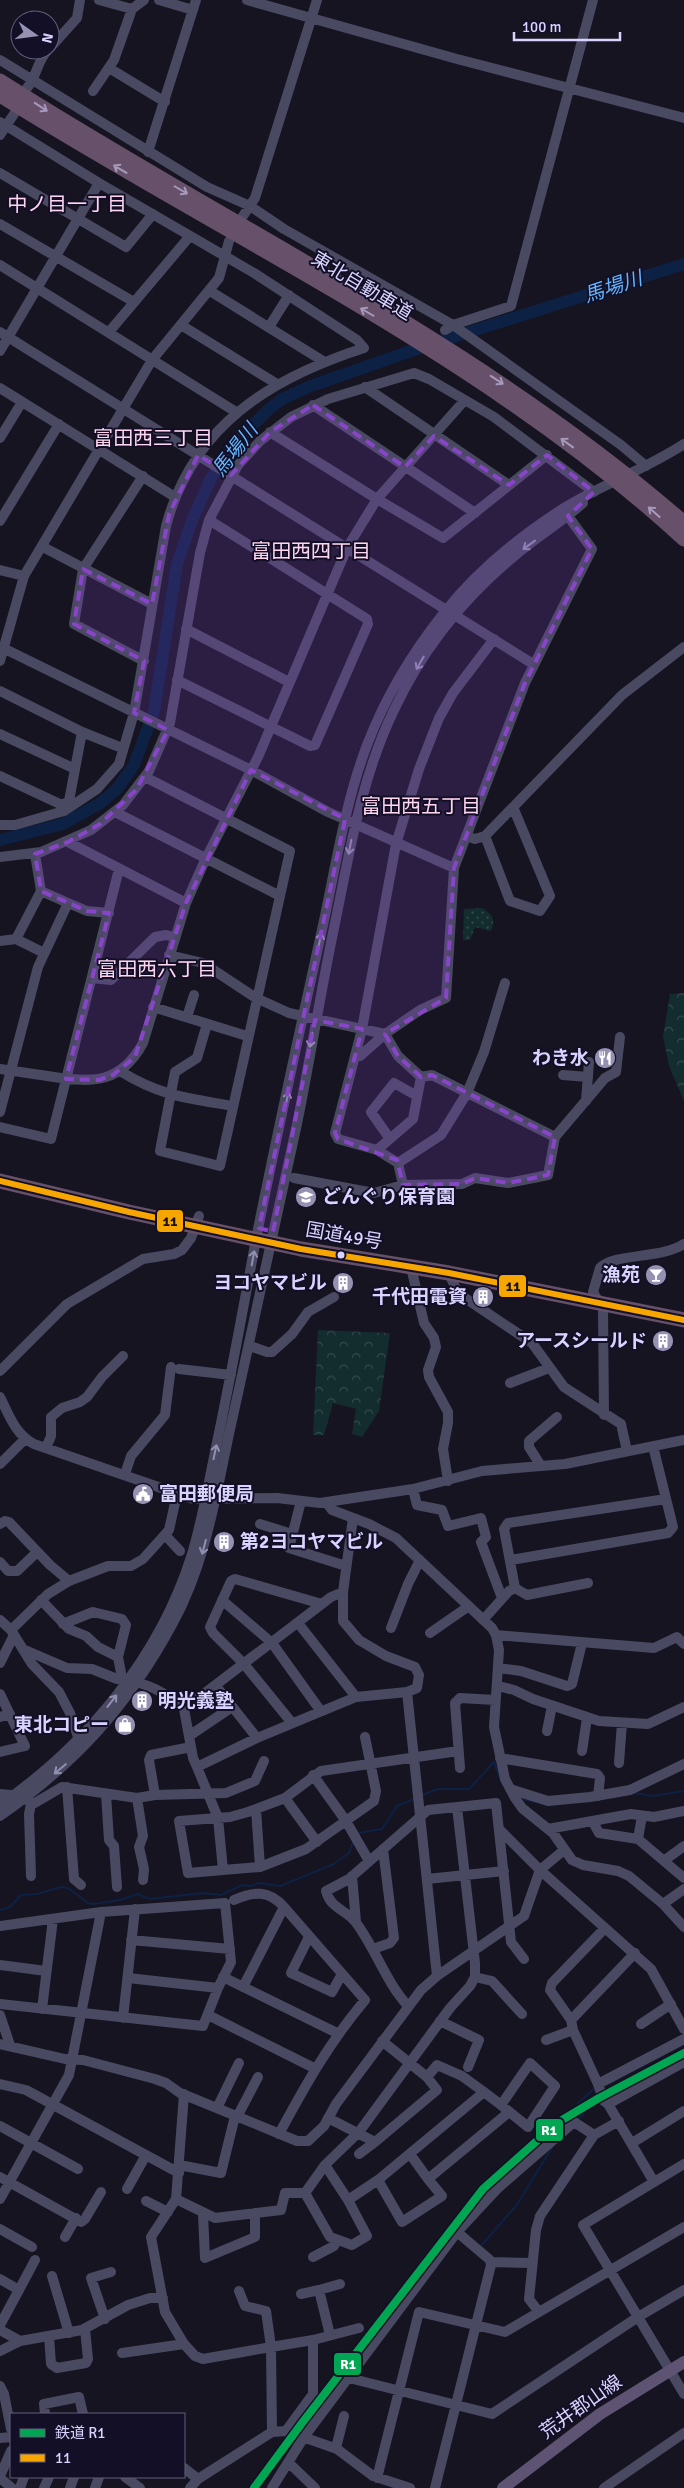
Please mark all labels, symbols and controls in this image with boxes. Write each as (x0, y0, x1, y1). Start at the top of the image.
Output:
north arrow (10, 10, 60, 60)
scale bar (514, 10, 620, 42)
text: 100 m (522, 18, 562, 36)
text: N (38, 31, 57, 45)
one-way arrow (34, 102, 48, 112)
one-way arrow (114, 163, 128, 173)
one-way arrow (173, 185, 188, 195)
district label: 中ノ目一丁目 (7, 192, 127, 217)
street label: 東北自動車道 (307, 246, 417, 326)
water label: 馬場川 (581, 265, 647, 308)
one-way arrow (360, 306, 374, 316)
one-way arrow (490, 374, 504, 385)
water label: 馬場川 (207, 417, 265, 481)
district label: 富田西三丁目 (93, 426, 213, 451)
one-way arrow (560, 438, 574, 448)
one-way arrow (648, 507, 661, 518)
district label: 富田西四丁目 (251, 539, 371, 564)
one-way arrow (523, 539, 536, 550)
one-way arrow (414, 656, 424, 670)
district label: 富田西五丁目 (361, 794, 481, 819)
one-way arrow (345, 839, 355, 855)
one-way arrow (316, 933, 325, 949)
district label: 富田西六丁目 (97, 957, 217, 982)
one-way arrow (306, 1032, 316, 1048)
place label: わき水 (532, 1046, 589, 1070)
restaurant icon: わき水 (593, 1046, 617, 1070)
one-way arrow (282, 1092, 292, 1108)
school or university icon: どんぐり保育園 (294, 1185, 318, 1209)
place label: どんぐり保育園 (322, 1185, 455, 1209)
line badge: 11 (156, 1209, 184, 1233)
text: 11 (162, 1213, 178, 1230)
street label: 国道49号 (304, 1217, 384, 1255)
unlabelled marker (336, 1250, 346, 1260)
one-way arrow (249, 1251, 259, 1267)
place label: 漁苑 (602, 1263, 640, 1287)
bar icon: 漁苑 (644, 1263, 668, 1287)
place label: ヨコヤマビル (213, 1271, 327, 1295)
building icon: ヨコヤマビル (331, 1271, 355, 1295)
line badge: 11 (498, 1274, 527, 1298)
text: 11 (505, 1278, 521, 1295)
place label: 千代田電資 (372, 1285, 467, 1309)
building icon: 千代田電資 (471, 1285, 495, 1309)
place label: アースシールド (516, 1329, 647, 1353)
building icon: アースシールド (651, 1329, 675, 1353)
one-way arrow (211, 1444, 220, 1460)
public building icon: 富田郵便局 (131, 1482, 155, 1506)
place label: 富田郵便局 (159, 1482, 254, 1506)
building icon: 第2ヨコヤマビル (212, 1530, 236, 1554)
place label: 第2ヨコヤマビル (240, 1530, 383, 1554)
one-way arrow (199, 1539, 208, 1555)
building icon: 明光義塾 (130, 1689, 154, 1713)
place label: 明光義塾 (158, 1689, 234, 1713)
one-way arrow (107, 1695, 118, 1708)
place label: 東北コピー (14, 1713, 109, 1737)
shop icon: 東北コピー (113, 1713, 137, 1737)
one-way arrow (54, 1763, 67, 1774)
line badge: R1 (535, 2118, 564, 2142)
text: R1 (541, 2122, 558, 2139)
line badge: R1 (333, 2352, 362, 2376)
text: R1 (340, 2356, 357, 2373)
street label: 荒井郡山線 (535, 2370, 627, 2444)
legend (10, 2413, 185, 2478)
text: 鉄道 R1 (55, 2424, 105, 2442)
text: 11 (55, 2449, 71, 2467)

